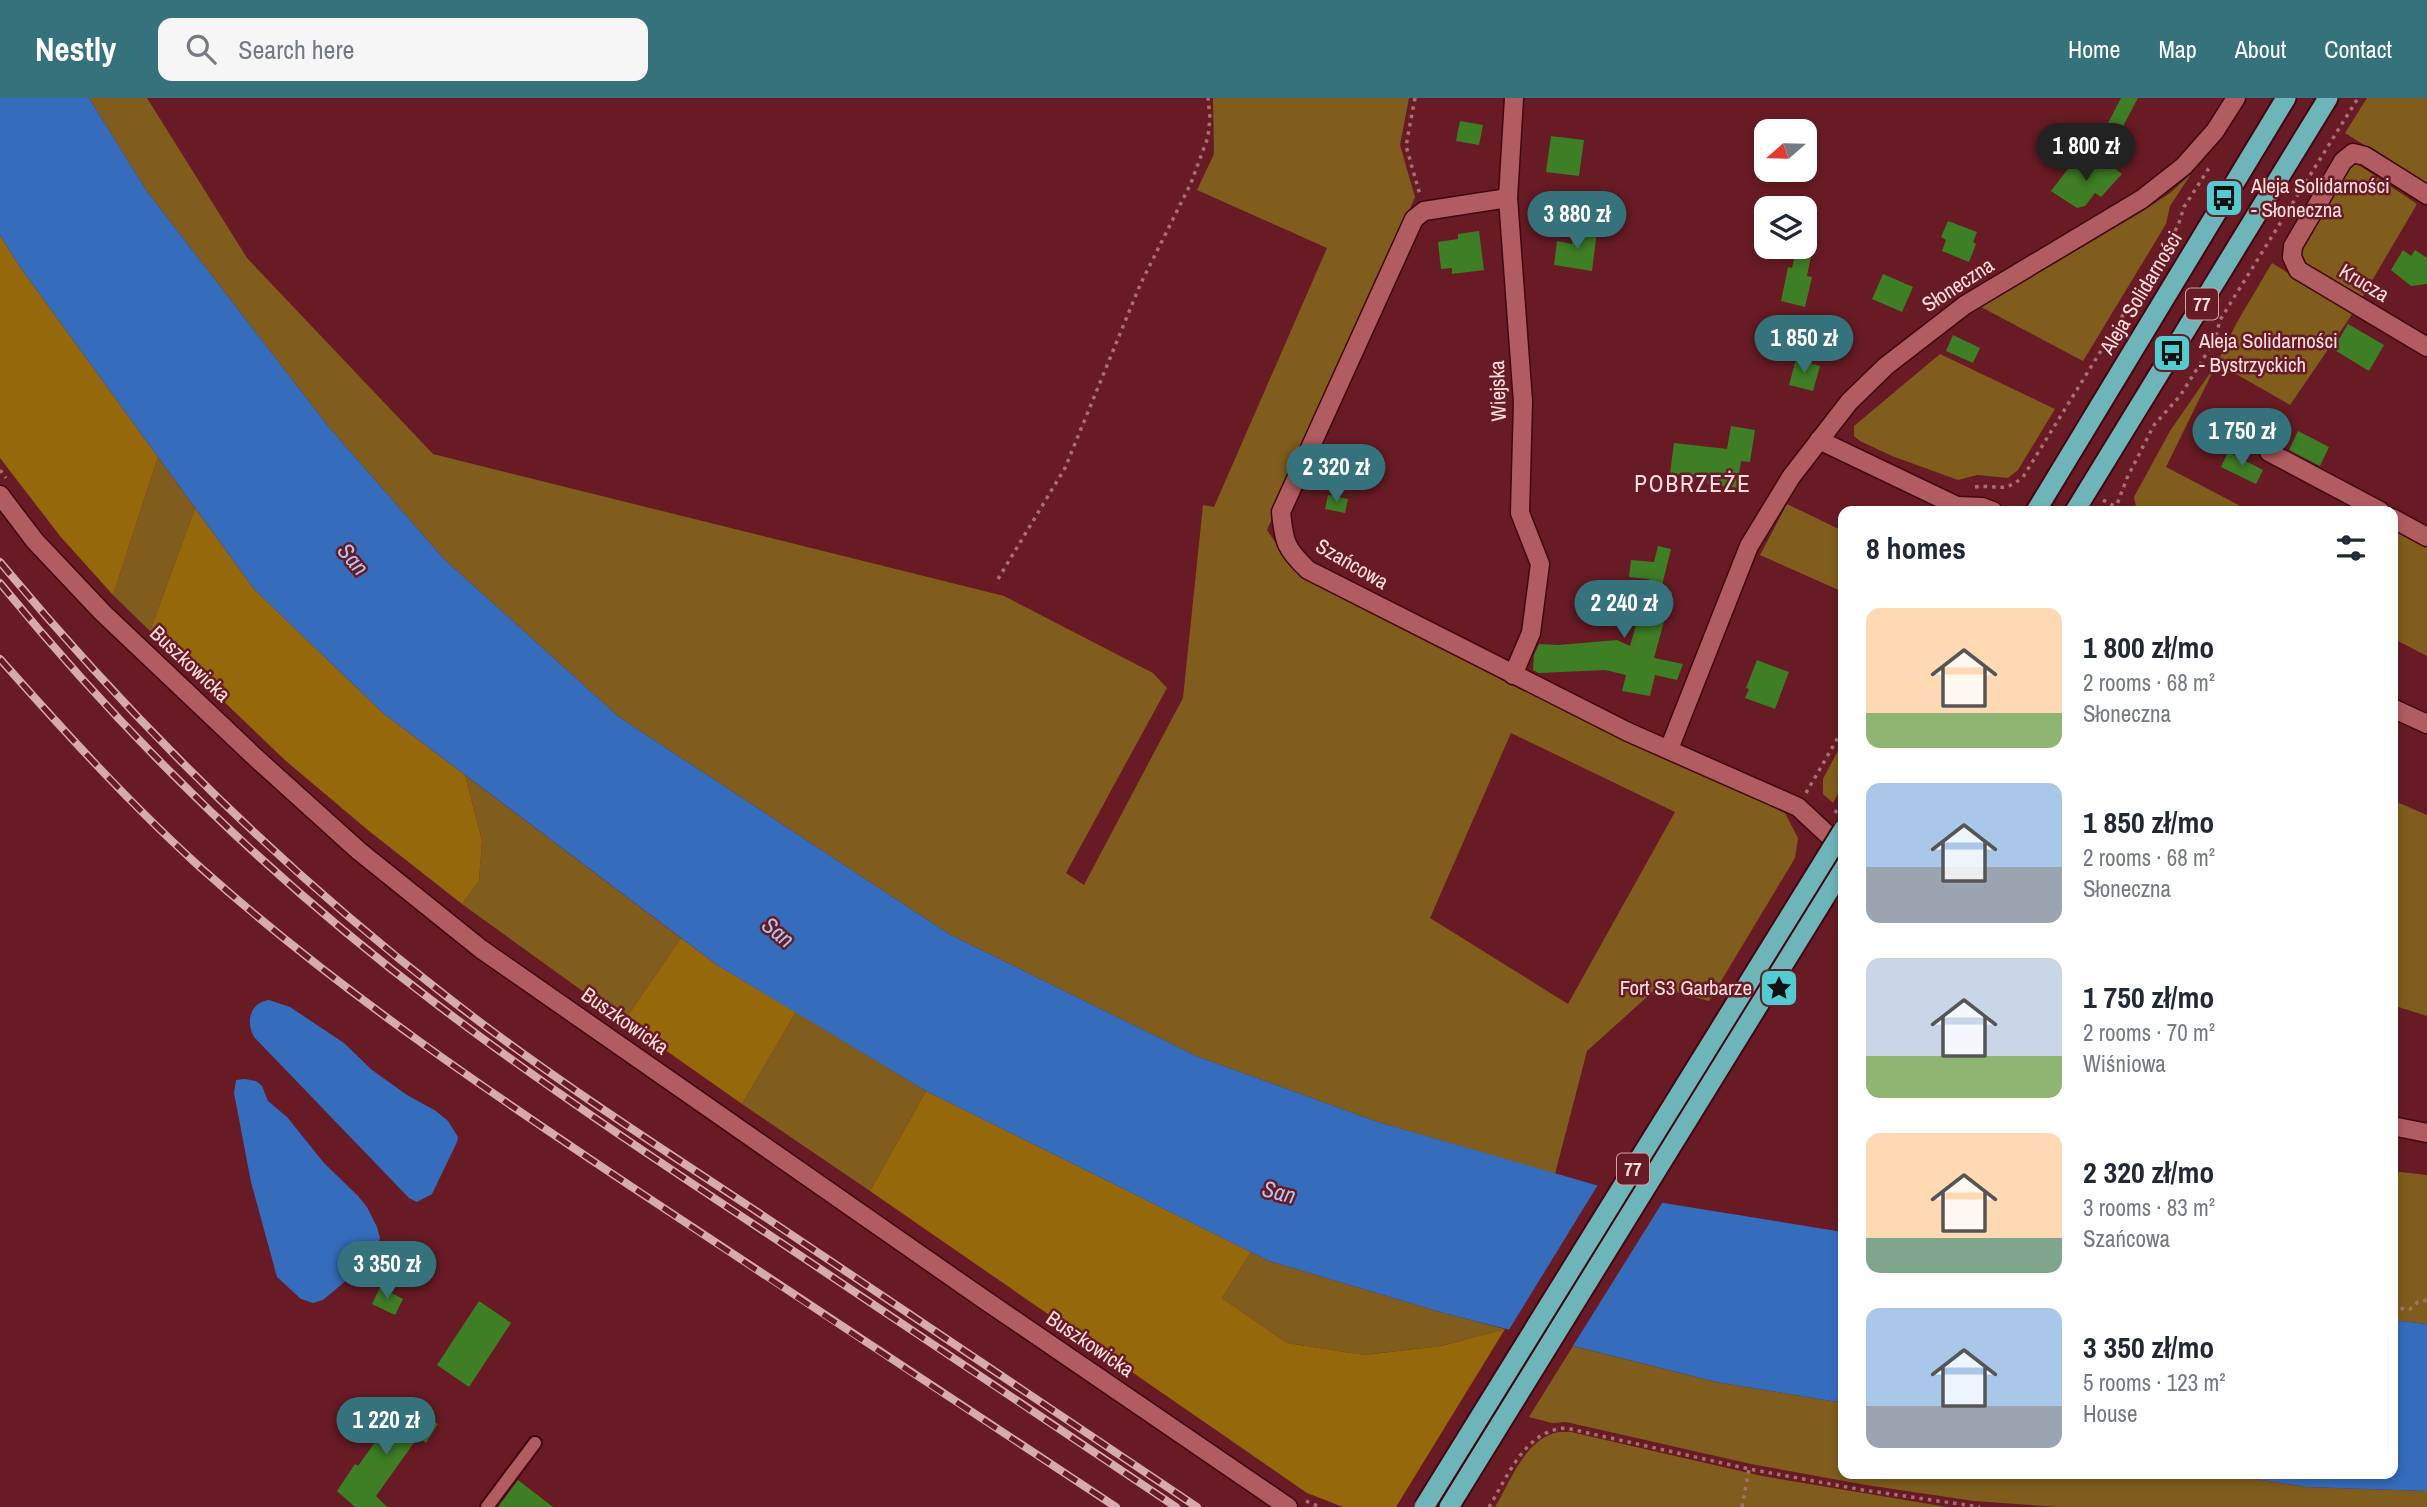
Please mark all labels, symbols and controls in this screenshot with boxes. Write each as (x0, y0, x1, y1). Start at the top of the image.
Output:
search box (158, 18, 648, 81)
text: Nestly (35, 27, 116, 71)
icon: search (182, 30, 220, 68)
text: Search here (238, 32, 354, 67)
text: Home (2068, 33, 2120, 65)
text: Map (2158, 33, 2197, 65)
text: About (2235, 33, 2286, 65)
text: Contact (2324, 33, 2392, 65)
north arrow (1754, 119, 1816, 182)
map controls (1754, 119, 1817, 259)
pin: 1 800 zł (2014, 123, 2158, 183)
text: 1 800 zł (2052, 130, 2120, 161)
place label: Aleja Solidarności - Słoneczna (2250, 171, 2390, 224)
bus stop icon: Aleja Solidarności - Słoneczna (2203, 177, 2245, 219)
pin: 3 880 zł (1505, 192, 1649, 251)
button: layers (1754, 196, 1817, 259)
text: 3 880 zł (1543, 198, 1611, 229)
street label: Aleja Solidarności (2092, 226, 2189, 361)
street label: Słoneczna (1916, 250, 2000, 319)
street label: Krucza (2334, 256, 2395, 309)
road number: 77 (2186, 288, 2218, 320)
pin: 1 850 zł (1732, 316, 1876, 375)
text: 1 850 zł (1770, 322, 1838, 353)
place label: Aleja Solidarności - Bystrzyckich (2198, 326, 2338, 379)
bus stop icon: Aleja Solidarności - Bystrzyckich (2151, 332, 2193, 374)
street label: Wiejska (1482, 359, 1513, 422)
pin: 1 750 zł (2170, 408, 2314, 468)
text: 1 750 zł (2208, 415, 2276, 446)
pin: 2 320 zł (1264, 444, 1408, 504)
text: 2 320 zł (1302, 451, 1370, 482)
district label: POBRZEŻE (1634, 468, 1752, 499)
text: 8 homes (1866, 528, 1966, 568)
icon: filters (2332, 529, 2370, 567)
street label: Szańcowa (1311, 531, 1394, 596)
water label: San (331, 536, 376, 581)
pin: 2 240 zł (1552, 580, 1696, 640)
text: 2 240 zł (1590, 587, 1658, 618)
street label: Buszkowicka (144, 619, 237, 709)
text: 1 800 zł/mo (2083, 627, 2214, 667)
icon: home (1922, 636, 2006, 720)
text: 2 rooms · 68 m² (2083, 667, 2215, 698)
text: Słoneczna (2083, 698, 2171, 729)
text: 1 850 zł/mo (2083, 802, 2214, 842)
icon: home (1922, 811, 2006, 895)
text: 2 rooms · 68 m² (2083, 842, 2215, 873)
text: Słoneczna (2083, 873, 2171, 904)
water label: San (756, 909, 801, 954)
place icon: Fort S3 Garbarze (1758, 967, 1800, 1009)
place label: Fort S3 Garbarze (1620, 973, 1752, 1002)
text: 1 750 zł/mo (2083, 977, 2214, 1017)
street label: Buszkowicka (576, 980, 675, 1062)
icon: home (1922, 986, 2006, 1070)
text: 2 rooms · 70 m² (2083, 1017, 2215, 1048)
text: Wiśniowa (2083, 1048, 2166, 1079)
text: 2 320 zł/mo (2083, 1152, 2214, 1192)
road number: 77 (1617, 1154, 1649, 1184)
icon: home (1922, 1161, 2006, 1245)
water label: San (1259, 1172, 1299, 1211)
text: 3 rooms · 83 m² (2083, 1192, 2215, 1223)
text: Szańcowa (2083, 1223, 2170, 1254)
pin: 3 350 zł (315, 1242, 459, 1301)
text: 3 350 zł (353, 1248, 421, 1279)
street label: Buszkowicka (1041, 1303, 1140, 1384)
text: 3 350 zł/mo (2083, 1327, 2214, 1367)
icon: home (1922, 1336, 2006, 1420)
text: 5 rooms · 123 m² (2083, 1367, 2226, 1398)
pin: 1 220 zł (314, 1398, 458, 1457)
text: House (2083, 1398, 2138, 1429)
text: 1 220 zł (352, 1404, 420, 1435)

